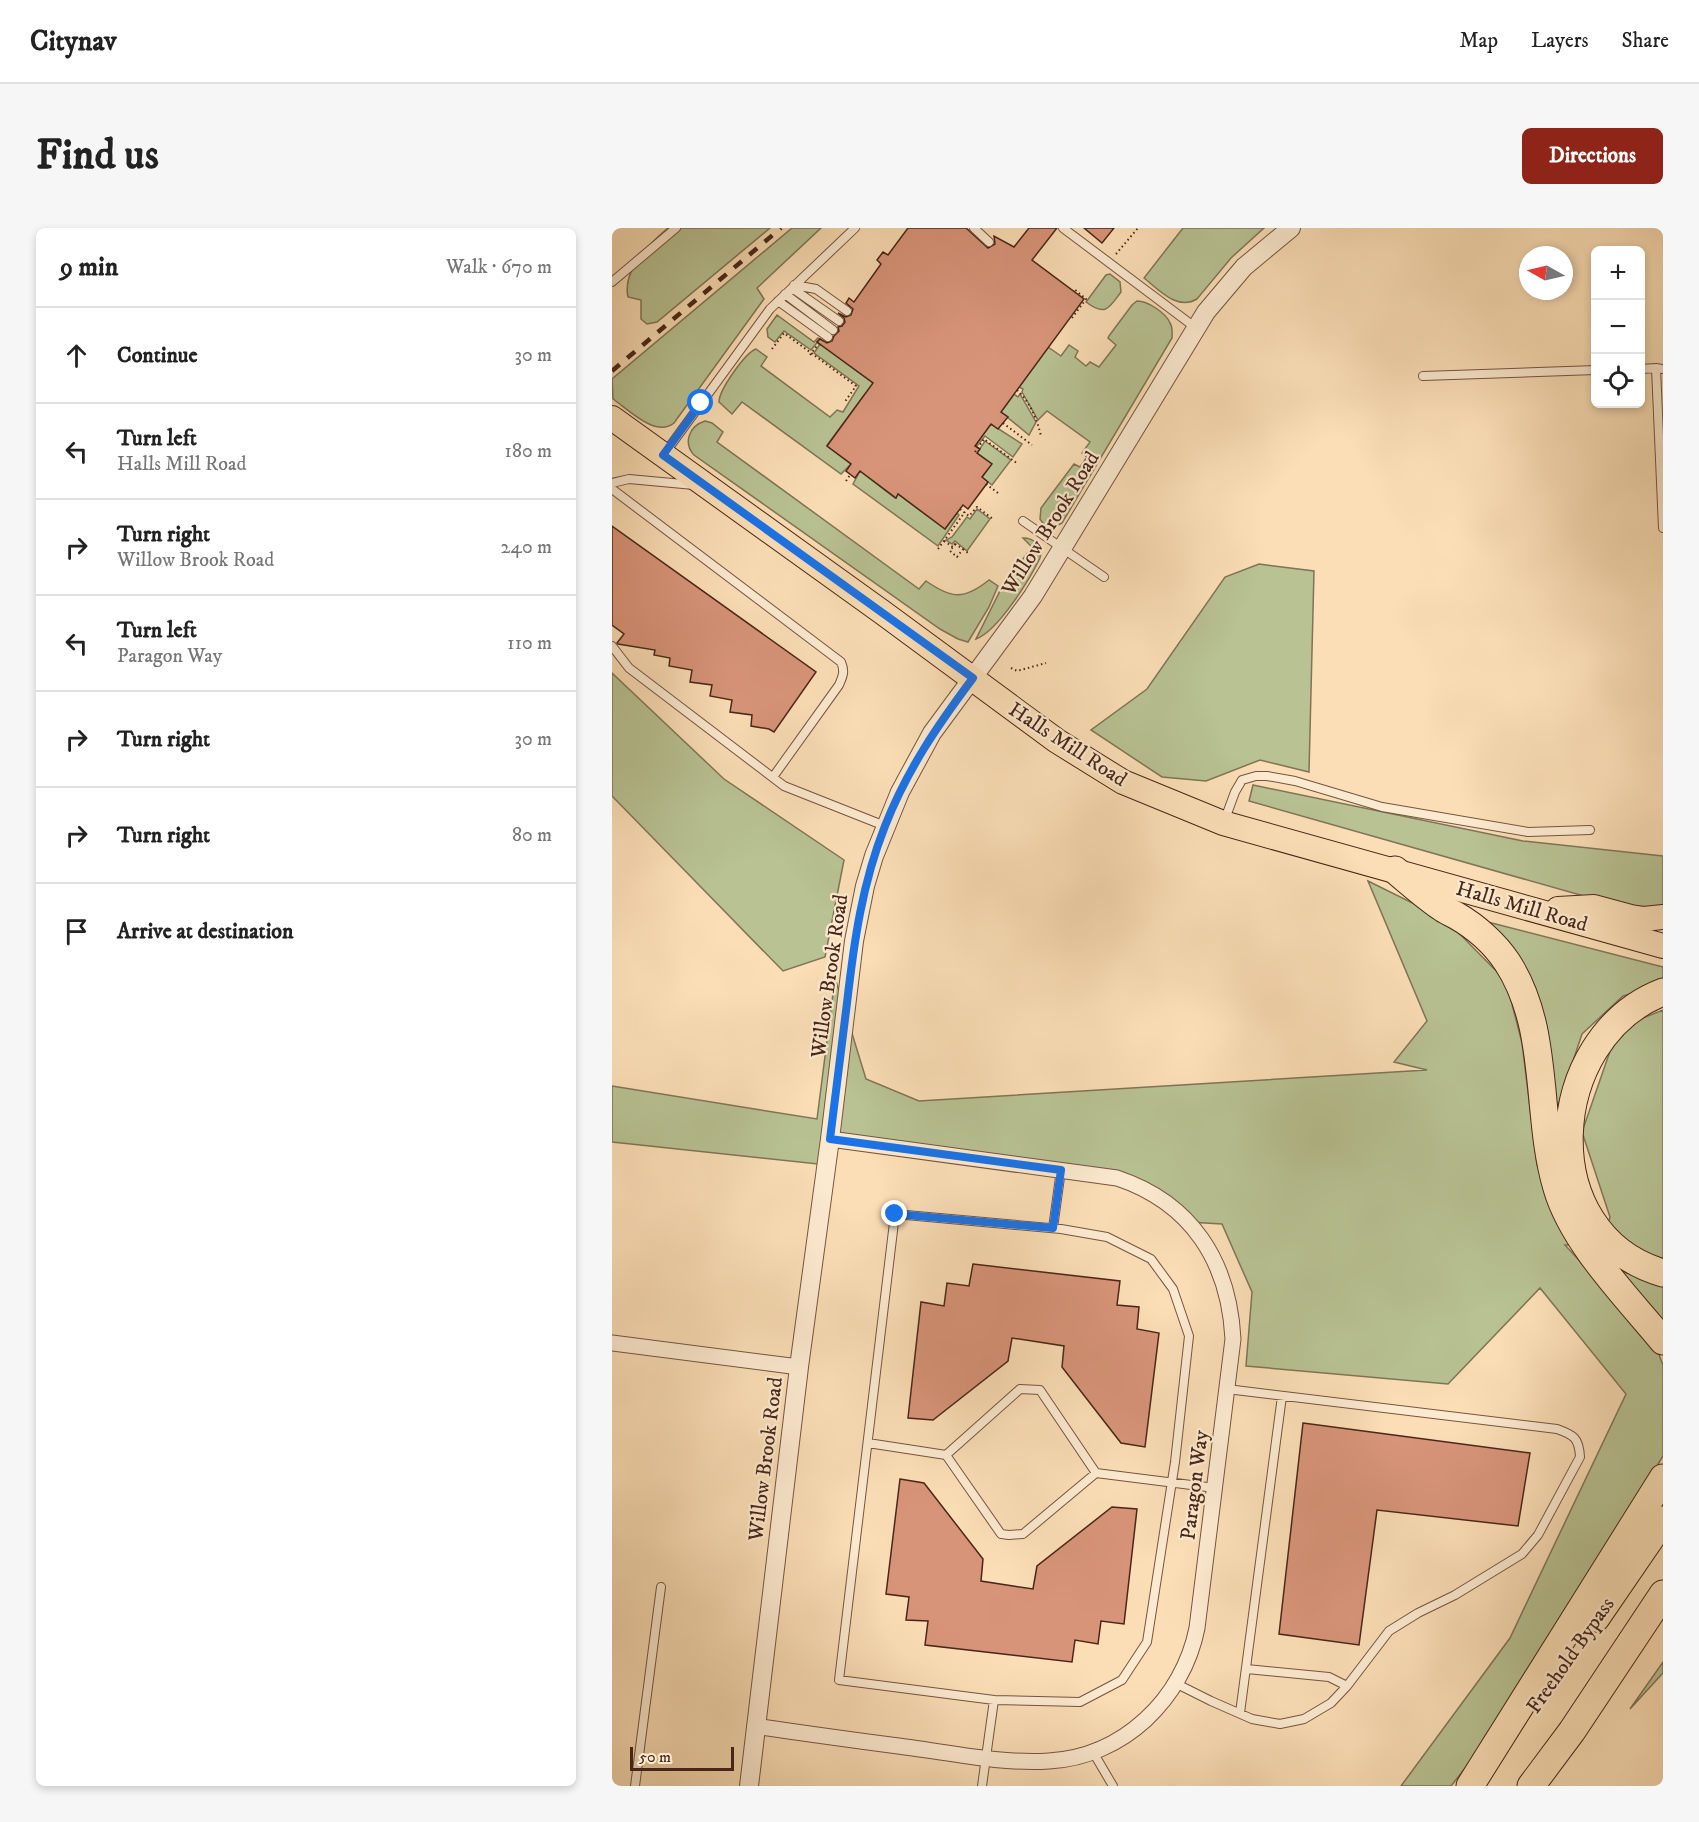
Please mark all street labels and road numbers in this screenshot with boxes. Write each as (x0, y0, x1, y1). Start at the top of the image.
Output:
street label: Willow Brook Road (996, 446, 1106, 601)
street label: Halls Mill Road (1003, 697, 1132, 793)
street label: Halls Mill Road (1453, 876, 1591, 938)
street label: Willow Brook Road (805, 892, 854, 1061)
street label: Willow Brook Road (743, 1375, 789, 1544)
street label: Paragon Way (1175, 1428, 1215, 1542)
street label: Freehold Bypass (1521, 1592, 1621, 1719)

